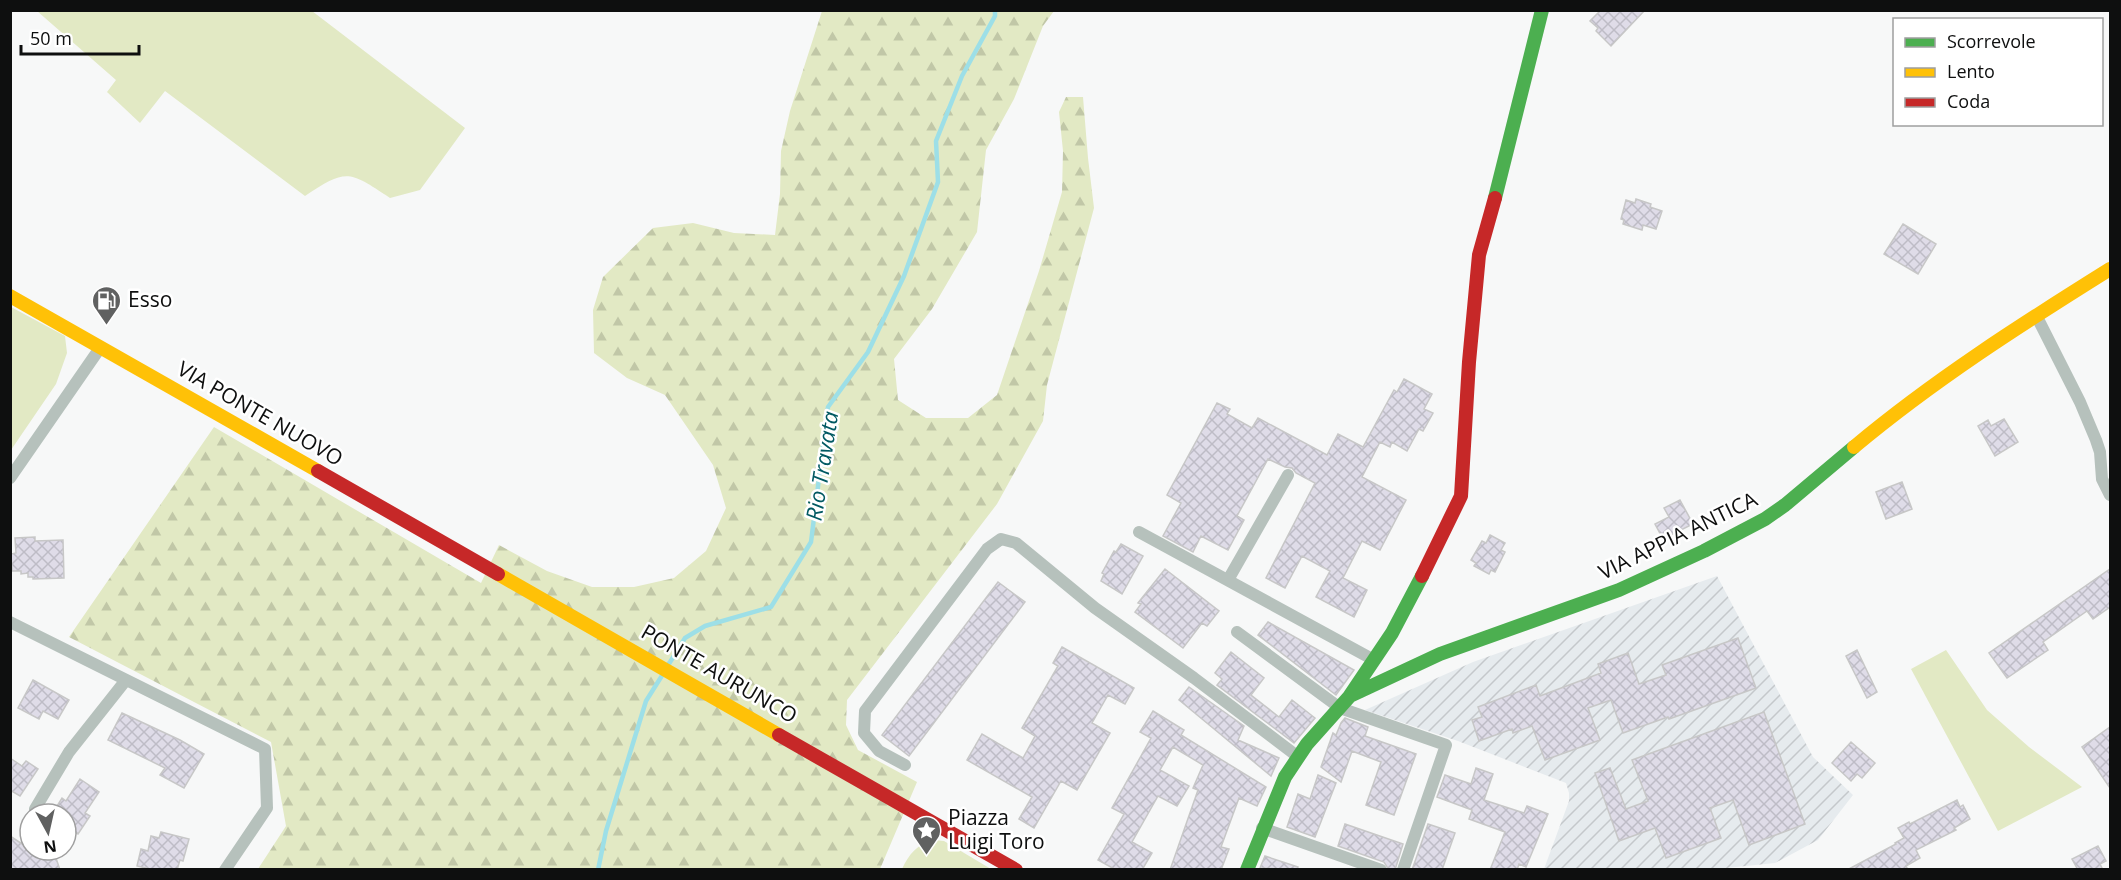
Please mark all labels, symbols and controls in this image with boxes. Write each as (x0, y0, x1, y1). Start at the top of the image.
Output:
scale bar (21, 18, 140, 56)
legend (1893, 18, 2103, 126)
text: 50 m (30, 26, 72, 50)
text: Scorrevole (1947, 29, 2036, 53)
text: Lento (1947, 59, 1995, 83)
text: Coda (1947, 89, 1990, 113)
fuel station icon: Esso (91, 284, 123, 326)
place label: Esso (128, 285, 172, 313)
street label: VIA PONTE NUOVO (173, 354, 348, 472)
water label: Rio Travata (798, 409, 844, 523)
street label: VIA APPIA ANTICA (1594, 484, 1762, 586)
street label: PONTE AURUNCO (636, 617, 803, 729)
north arrow (18, 802, 78, 862)
place label: Piazza Luigi Toro (948, 803, 1045, 855)
place icon: Piazza Luigi Toro (911, 814, 943, 856)
text: N (42, 835, 58, 859)

